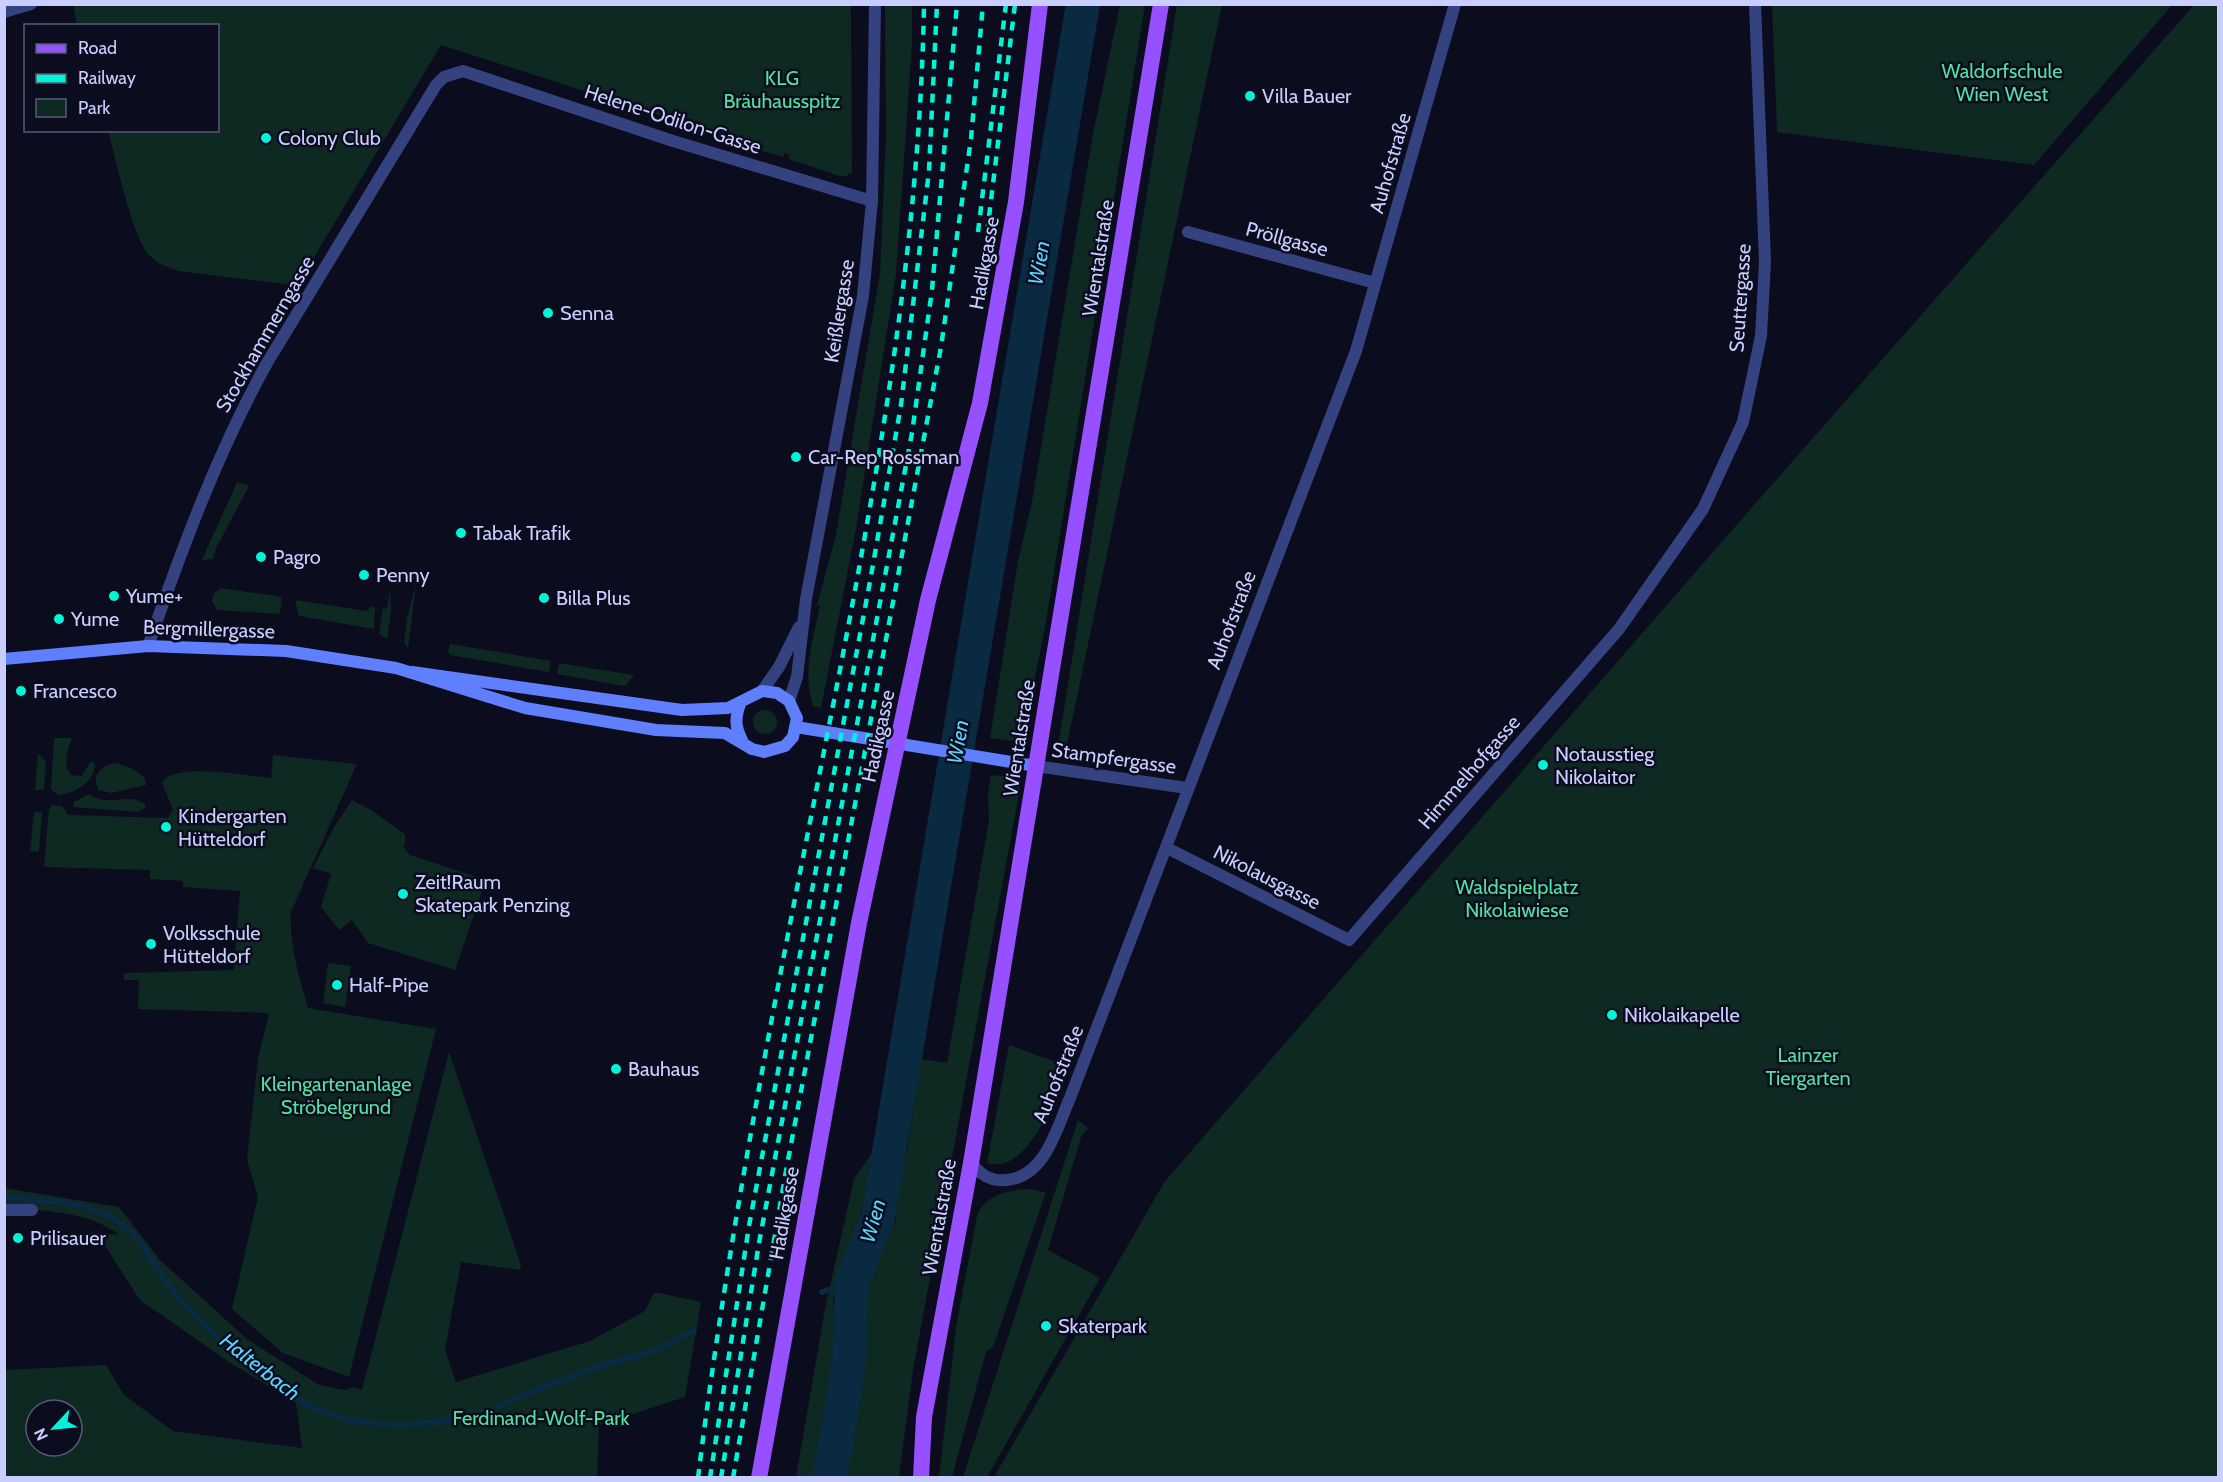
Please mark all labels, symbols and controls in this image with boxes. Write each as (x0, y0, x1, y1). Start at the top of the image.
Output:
legend (24, 24, 219, 132)
text: Road (78, 37, 117, 59)
park label: Waldorfschule Wien West (1942, 59, 2062, 106)
park label: KLG Bräuhausspitz (723, 66, 841, 113)
text: Railway (78, 67, 136, 89)
street label: Helene-Odilon-Gasse (582, 79, 764, 159)
place label: Villa Bauer (1262, 84, 1352, 108)
marker: Villa Bauer (1243, 89, 1257, 103)
text: Park (78, 97, 111, 119)
street label: Auhofstraße (1364, 110, 1416, 216)
place label: Colony Club (278, 126, 381, 150)
marker: Colony Club (259, 131, 273, 145)
street label: Wientalstraße (1077, 198, 1119, 318)
street label: Hadikgasse (964, 215, 1004, 311)
street label: Pröllgasse (1243, 217, 1331, 261)
water label: Wien (1022, 239, 1055, 287)
street label: Seuttergasse (1724, 243, 1756, 353)
street label: Stockhammerngasse (210, 251, 320, 417)
street label: Keißlergasse (819, 258, 859, 364)
place label: Senna (560, 301, 614, 325)
marker: Senna (541, 306, 555, 320)
place label: Car-Rep Rossman (808, 445, 959, 469)
marker: Car-Rep Rossman (789, 450, 803, 464)
place label: Tabak Trafik (473, 521, 571, 545)
marker: Tabak Trafik (454, 526, 468, 540)
place label: Pagro (273, 545, 321, 569)
marker: Pagro (254, 550, 268, 564)
place label: Penny (376, 563, 430, 587)
street label: Auhofstraße (1201, 567, 1261, 673)
marker: Penny (357, 568, 371, 582)
place label: Yume+ (125, 584, 183, 608)
place label: Billa Plus (556, 586, 630, 610)
marker: Yume+ (107, 589, 121, 603)
marker: Billa Plus (537, 591, 551, 605)
place label: Yume (70, 607, 119, 631)
marker: Yume (52, 612, 66, 626)
street label: Bergmillergasse (142, 615, 276, 643)
street label: Wientalstraße (998, 678, 1040, 798)
place label: Francesco (33, 679, 117, 703)
marker: Francesco (14, 684, 28, 698)
street label: Hadikgasse (857, 688, 899, 784)
street label: Himmelhofgasse (1413, 710, 1525, 834)
water label: Wien (941, 718, 974, 766)
street label: Stampfergasse (1050, 737, 1178, 779)
place label: Notausstieg Nikolaitor (1555, 742, 1655, 789)
marker: Notausstieg Nikolaitor (1536, 758, 1550, 772)
place label: Kindergarten Hütteldorf (178, 804, 287, 851)
marker: Kindergarten Hütteldorf (159, 820, 173, 834)
street label: Nikolausgasse (1209, 840, 1325, 914)
place label: Zeit!Raum Skatepark Penzing (415, 870, 571, 917)
park label: Waldspielplatz Nikolaiwiese (1455, 875, 1579, 922)
marker: Zeit!Raum Skatepark Penzing (396, 887, 410, 901)
place label: Volksschule Hütteldorf (163, 921, 261, 968)
marker: Volksschule Hütteldorf (144, 937, 158, 951)
place label: Half-Pipe (349, 973, 429, 997)
marker: Half-Pipe (330, 978, 344, 992)
place label: Nikolaikapelle (1624, 1003, 1740, 1027)
marker: Nikolaikapelle (1605, 1008, 1619, 1022)
street label: Auhofstraße (1028, 1022, 1088, 1126)
park label: Lainzer Tiergarten (1765, 1043, 1851, 1090)
place label: Bauhaus (628, 1057, 699, 1081)
marker: Bauhaus (609, 1062, 623, 1076)
park label: Kleingartenanlage Ströbelgrund (261, 1072, 411, 1119)
street label: Wientalstraße (917, 1157, 961, 1277)
street label: Hadikgasse (764, 1165, 804, 1261)
water label: Wien (854, 1196, 891, 1246)
place label: Prilisauer (30, 1226, 106, 1250)
marker: Prilisauer (11, 1231, 25, 1245)
place label: Skaterpark (1058, 1314, 1147, 1338)
marker: Skaterpark (1039, 1319, 1053, 1333)
water label: Halterbach (215, 1328, 305, 1405)
north arrow (24, 1398, 84, 1458)
park label: Ferdinand-Wolf-Park (452, 1406, 630, 1430)
text: N (30, 1425, 52, 1444)

